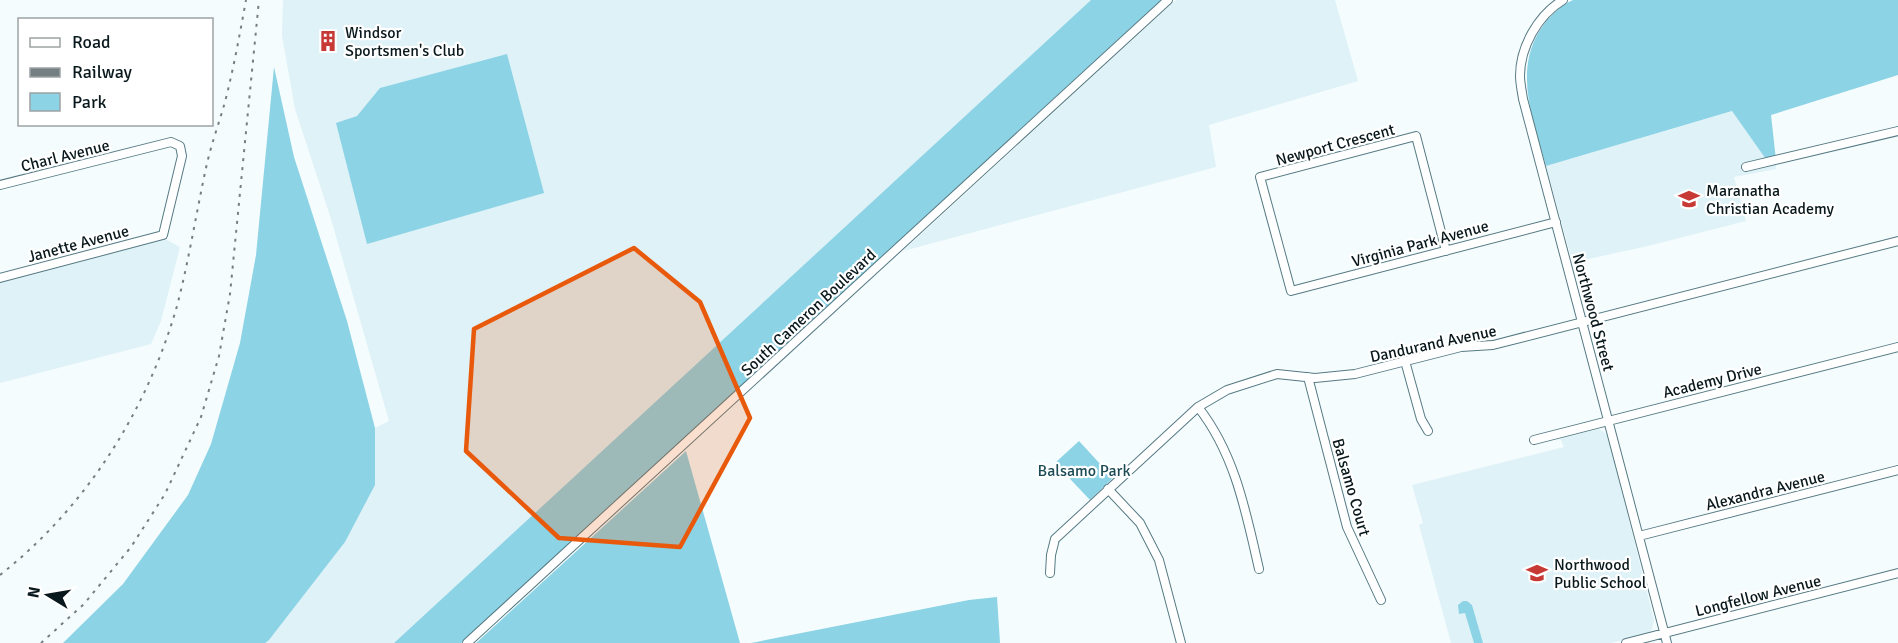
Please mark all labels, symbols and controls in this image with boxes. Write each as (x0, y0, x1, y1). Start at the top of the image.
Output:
legend (18, 18, 213, 126)
place label: Windsor Sportsmen's Club (345, 23, 464, 61)
building icon: Windsor Sportsmen's Club (316, 29, 340, 53)
text: Road (72, 31, 111, 53)
text: Railway (72, 61, 133, 83)
text: Park (72, 91, 107, 113)
street label: Newport Crescent (1274, 119, 1397, 170)
street label: Charl Avenue (19, 135, 112, 177)
place label: Maranatha Christian Academy (1706, 181, 1835, 219)
school or university icon: Maranatha Christian Academy (1677, 187, 1701, 211)
street label: Virginia Park Avenue (1350, 216, 1491, 272)
street label: Janette Avenue (25, 221, 131, 267)
street label: South Cameron Boulevard (737, 245, 880, 380)
street label: Northwood Street (1568, 251, 1618, 374)
street label: Dandurand Avenue (1368, 321, 1498, 367)
street label: Academy Drive (1661, 359, 1764, 403)
street label: Balsamo Court (1328, 436, 1375, 539)
park label: Balsamo Park (1038, 461, 1130, 481)
street label: Alexandra Avenue (1704, 466, 1827, 515)
place label: Northwood Public School (1554, 555, 1647, 593)
school or university icon: Northwood Public School (1525, 561, 1549, 585)
north arrow (18, 565, 78, 625)
street label: Longfellow Avenue (1693, 571, 1823, 621)
text: N (23, 585, 45, 600)

